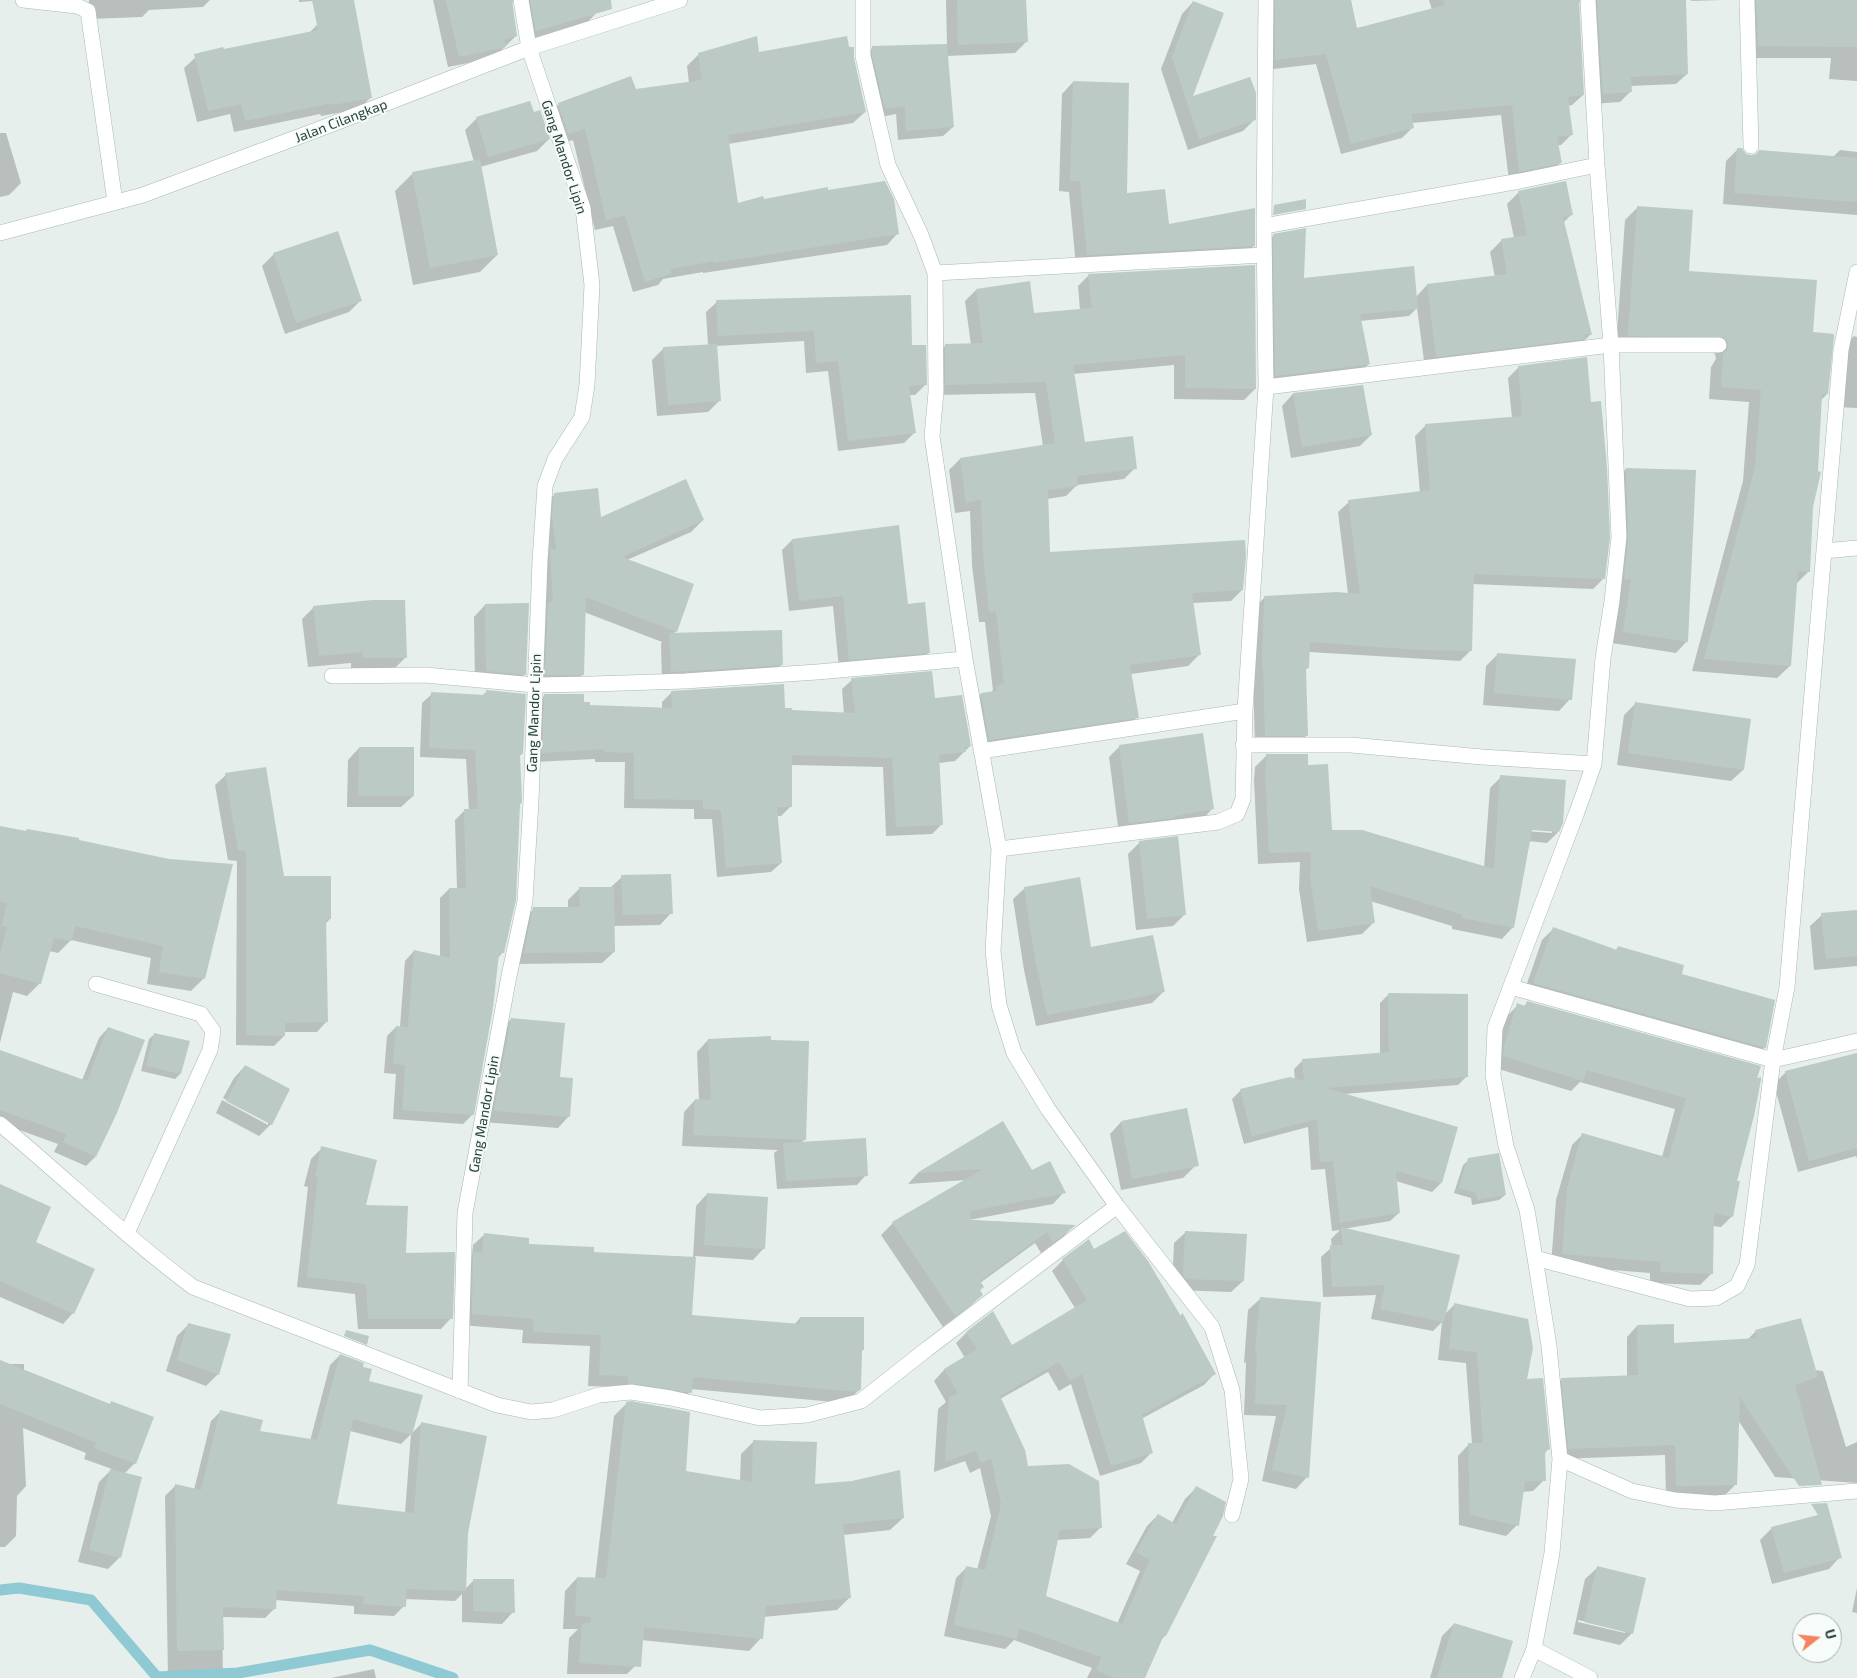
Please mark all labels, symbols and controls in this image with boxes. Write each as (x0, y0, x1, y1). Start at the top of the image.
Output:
street label: Jalan Cilangkap (292, 96, 390, 146)
street label: Gang Mandor Lipin (538, 98, 590, 216)
street label: Gang Mandor Lipin (524, 653, 544, 773)
street label: Gang Mandor Lipin (465, 1054, 503, 1174)
north arrow (1792, 1613, 1842, 1663)
text: U (1821, 1627, 1840, 1641)

